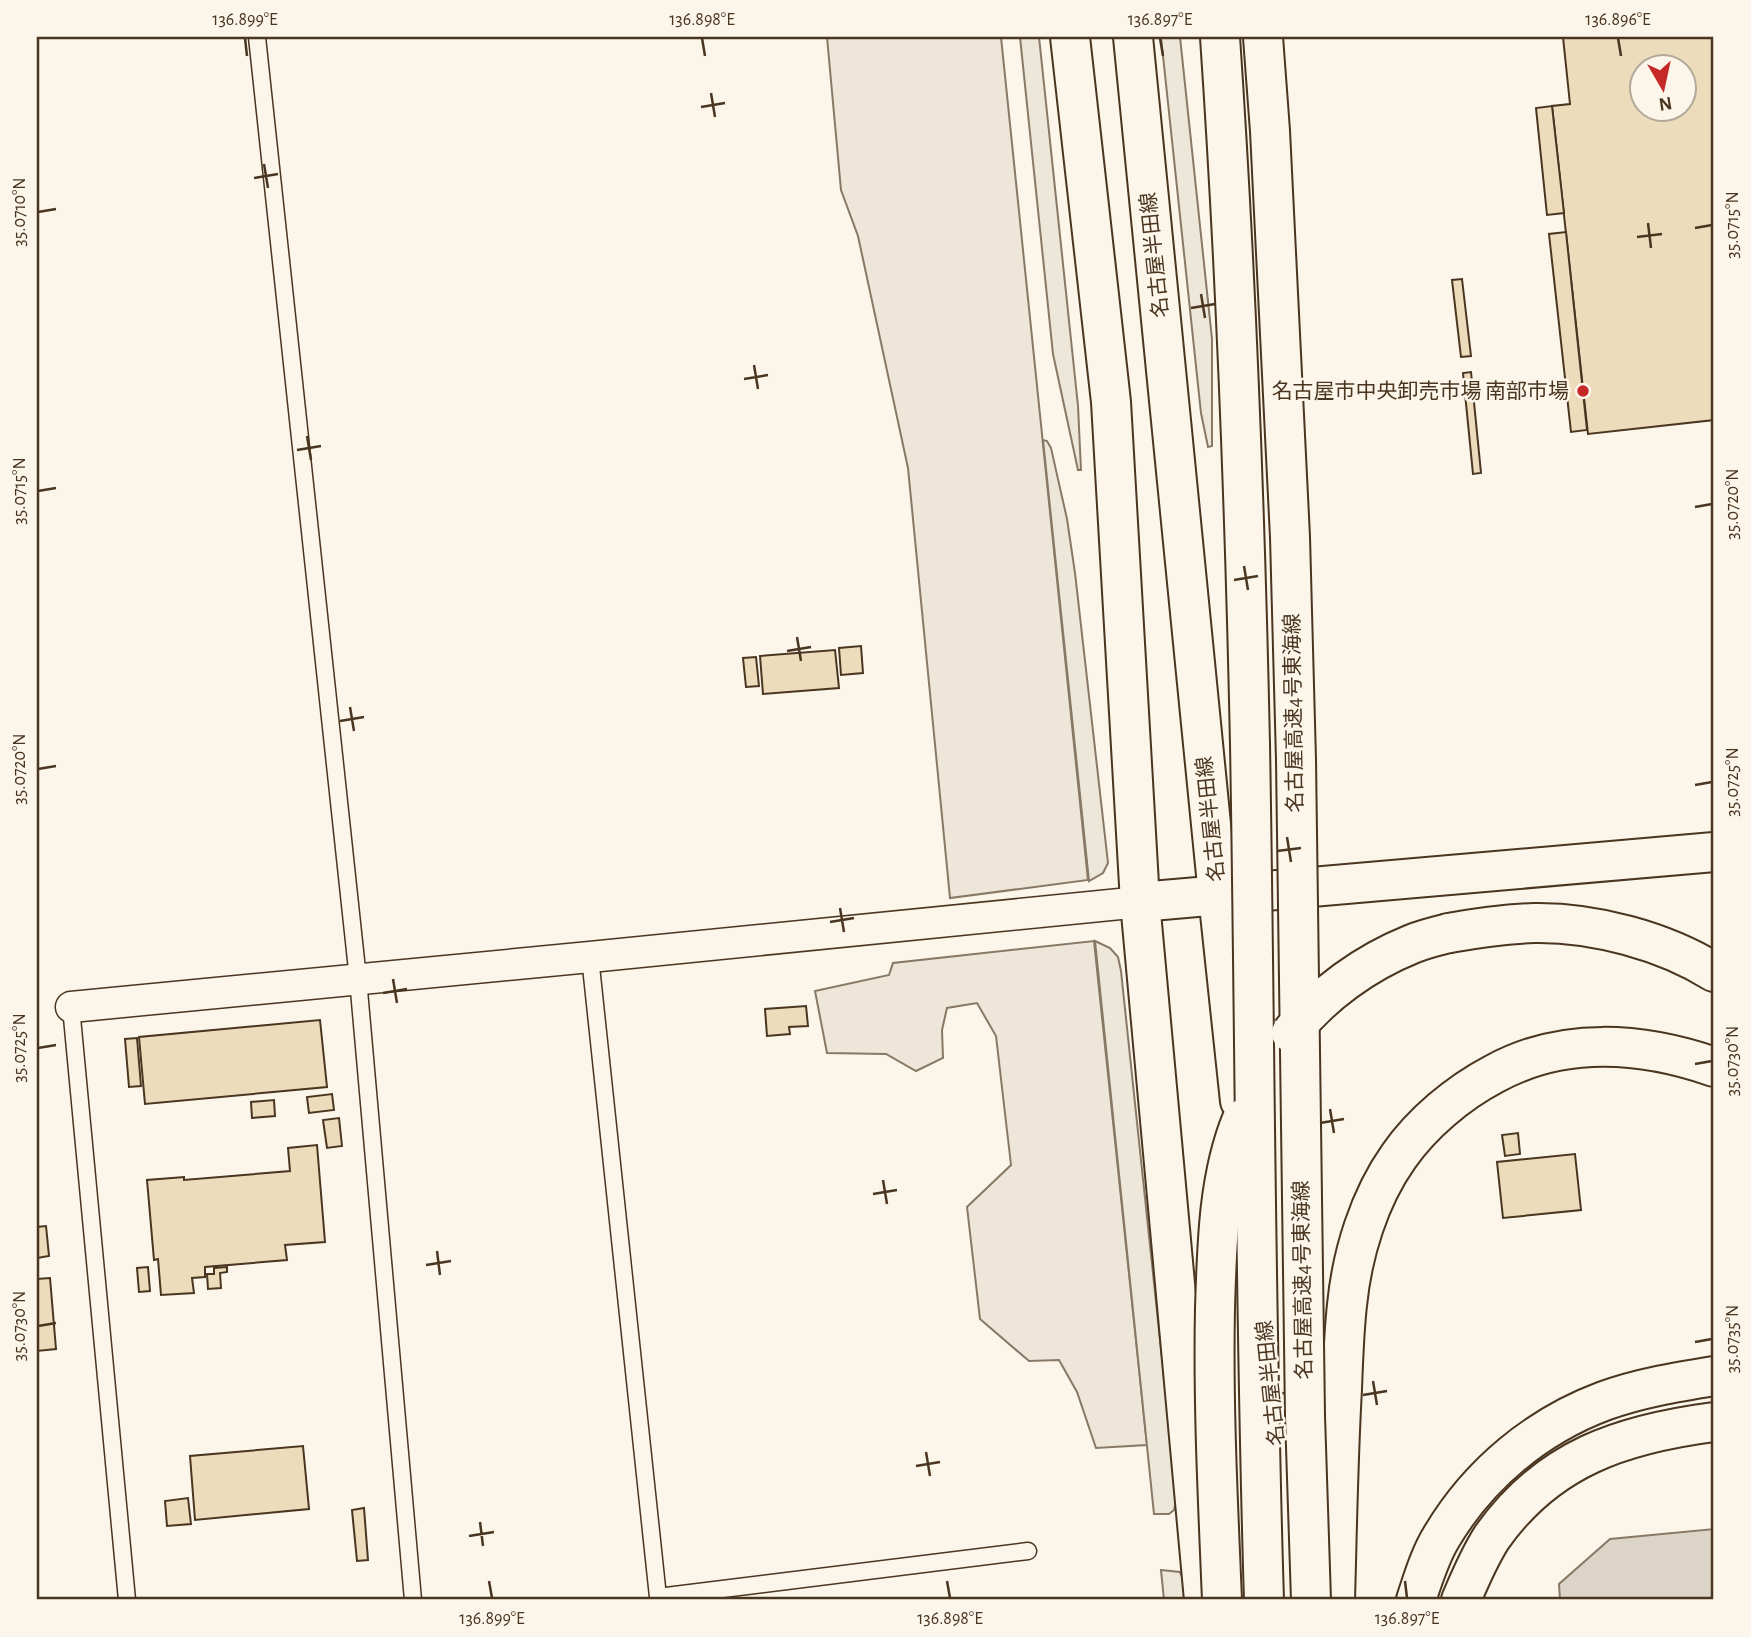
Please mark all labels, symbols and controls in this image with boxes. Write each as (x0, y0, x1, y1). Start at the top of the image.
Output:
text: 136.899°E (212, 11, 278, 29)
text: 136.898°E (669, 11, 735, 29)
text: 136.897°E (1128, 11, 1193, 29)
text: 136.896°E (1585, 11, 1651, 29)
north arrow (1628, 52, 1698, 122)
text: N (1657, 93, 1673, 114)
text: 35.0710°N (11, 177, 29, 247)
street label: 名古屋半田線 (1137, 191, 1172, 319)
text: 35.0715°N (1724, 191, 1742, 259)
place label: 名古屋市中央卸売市場 南部市場 (1272, 380, 1569, 402)
marker: 名古屋市中央卸売市場 南部市場 (1575, 383, 1591, 399)
text: 35.0715°N (11, 457, 29, 525)
text: 35.0720°N (1724, 468, 1742, 540)
street label: 名古屋高速4号東海線 (1281, 613, 1306, 813)
text: 35.0720°N (11, 733, 29, 805)
text: 35.0725°N (1724, 747, 1742, 817)
street label: 名古屋半田線 (1193, 755, 1228, 883)
text: 35.0725°N (11, 1013, 29, 1083)
text: 35.0730°N (1724, 1026, 1742, 1096)
street label: 名古屋高速4号東海線 (1290, 1180, 1315, 1380)
text: 35.0730°N (11, 1291, 29, 1361)
text: 35.0735°N (1724, 1305, 1742, 1373)
street label: 名古屋半田線 (1253, 1319, 1288, 1447)
text: 136.899°E (459, 1610, 525, 1628)
text: 136.898°E (917, 1610, 983, 1628)
text: 136.897°E (1375, 1610, 1440, 1628)

